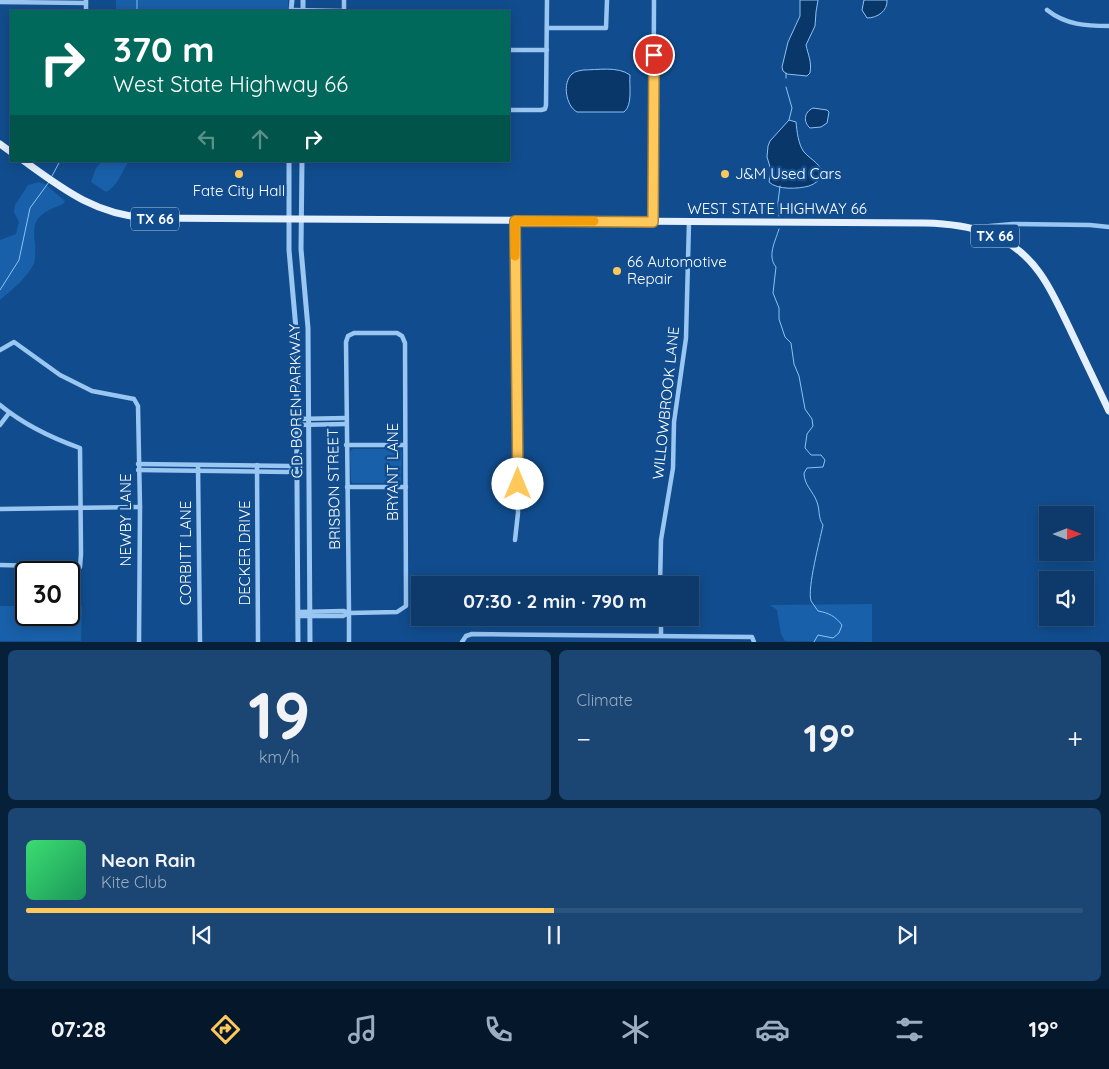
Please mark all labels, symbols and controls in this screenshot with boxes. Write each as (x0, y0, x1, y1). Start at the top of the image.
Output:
text: 370 m (113, 27, 215, 71)
icon: right (30, 30, 95, 95)
pin (633, 34, 675, 76)
icon: arrive (640, 41, 668, 69)
text: West State Highway 66 (113, 70, 348, 98)
icon: left (193, 125, 221, 153)
icon: ahead (246, 125, 274, 153)
icon: right (299, 125, 327, 153)
place label: J&M Used Cars (735, 164, 841, 183)
marker: Fate City Hall (233, 168, 245, 180)
marker: J&M Used Cars (719, 168, 731, 180)
place label: Fate City Hall (193, 181, 285, 200)
street label: WEST STATE HIGHWAY 66 (687, 199, 867, 218)
road number: TX 66 (131, 208, 179, 230)
road number: TX 66 (971, 225, 1019, 248)
place label: 66 Automotive Repair (627, 252, 727, 288)
marker: 66 Automotive Repair (611, 265, 623, 277)
street label: C.D. BOREN PARKWAY (285, 323, 306, 479)
street label: WILLOWBROOK LANE (648, 325, 683, 480)
street label: BRYANT LANE (383, 423, 402, 521)
street label: BRISBON STREET (323, 428, 344, 550)
position arrow (491, 457, 543, 509)
street label: NEWBY LANE (116, 474, 135, 566)
street label: CORBITT LANE (176, 501, 195, 605)
street label: DECKER DRIVE (235, 501, 254, 605)
north arrow (1039, 506, 1094, 561)
map controls (1039, 506, 1094, 626)
speed limit sign: 30 (15, 561, 80, 626)
button: sound (1039, 571, 1094, 626)
text: 07:30 · 2 min · 790 m (463, 589, 647, 613)
text: 19 (248, 674, 310, 755)
text: Climate (577, 690, 633, 710)
text: 19° (803, 714, 855, 762)
text: − (577, 721, 591, 756)
text: + (1067, 721, 1083, 756)
text: km/h (259, 747, 300, 767)
text: Neon Rain (101, 848, 196, 872)
text: Kite Club (101, 872, 167, 892)
icon: previous (188, 921, 216, 949)
icon: pause (540, 921, 568, 949)
icon: next (893, 921, 921, 949)
icon: directions (208, 1012, 243, 1047)
icon: music (345, 1012, 380, 1047)
icon: phone (481, 1012, 516, 1047)
icon: climate (618, 1012, 653, 1047)
icon: car (755, 1012, 790, 1047)
icon: filters (892, 1012, 927, 1047)
text: 07:28 (51, 1015, 106, 1043)
text: 19° (1028, 1015, 1058, 1043)

